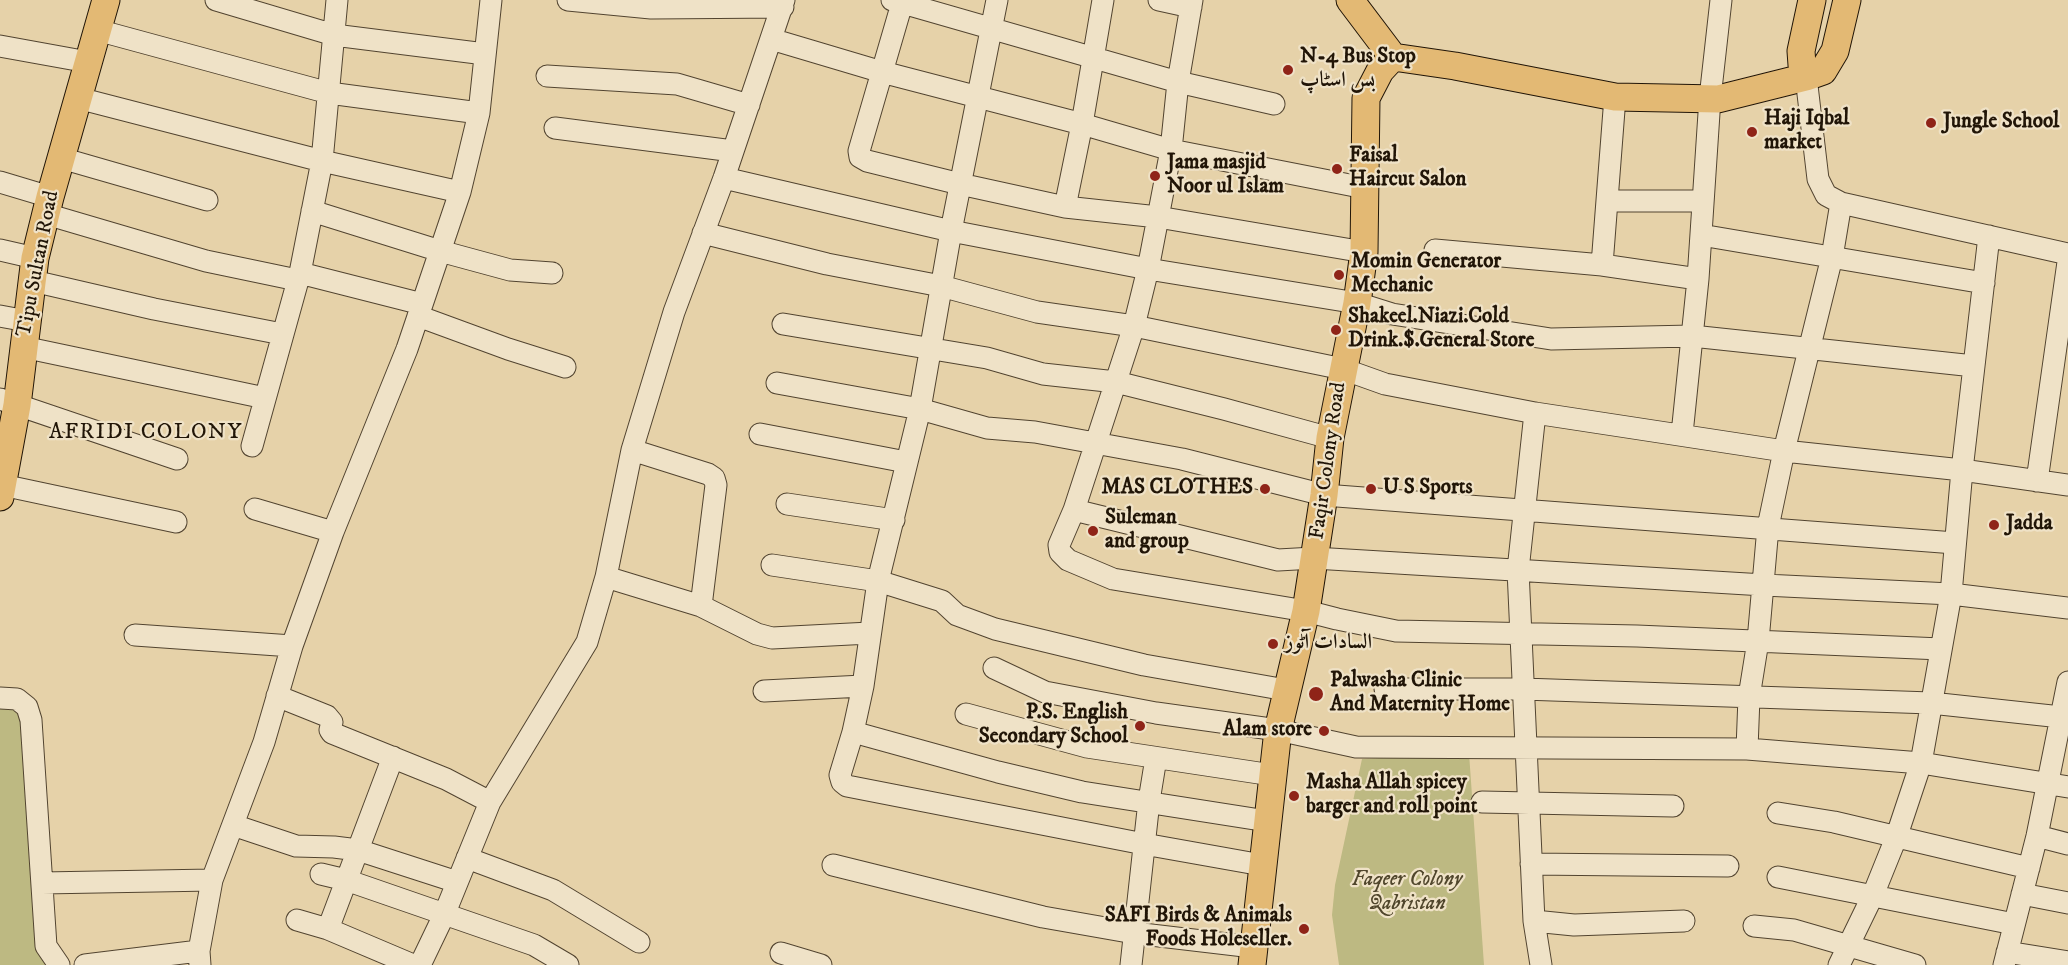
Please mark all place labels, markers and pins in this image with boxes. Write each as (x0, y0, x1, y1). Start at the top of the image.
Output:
place label: N-4 Bus Stop بس اسٹاپ (1300, 45, 1416, 95)
marker: N-4 Bus Stop بس اسٹاپ (1281, 63, 1295, 77)
place label: Haji Iqbal market (1764, 107, 1849, 157)
place label: Jungle School (1943, 110, 2059, 136)
marker: Jungle School (1924, 116, 1938, 130)
marker: Haji Iqbal market (1745, 125, 1759, 139)
place label: Faisal Haircut Salon (1349, 144, 1466, 194)
place label: Jama masjid Noor ul Islam (1167, 151, 1284, 201)
marker: Faisal Haircut Salon (1330, 162, 1344, 176)
marker: Jama masjid Noor ul Islam (1148, 169, 1162, 183)
place label: Momin Generator Mechanic (1351, 250, 1501, 300)
marker: Momin Generator Mechanic (1332, 268, 1346, 282)
place label: Shakeel.Niazi.Cold Drink.$.General Store (1348, 305, 1534, 355)
marker: Shakeel.Niazi.Cold Drink.$.General Store (1329, 323, 1343, 337)
place label: MAS CLOTHES (1102, 476, 1253, 502)
place label: U S Sports (1383, 476, 1473, 502)
marker: MAS CLOTHES (1258, 482, 1272, 496)
marker: U S Sports (1364, 482, 1378, 496)
place label: Suleman and group (1105, 506, 1189, 556)
place label: Jadda (2006, 512, 2053, 538)
marker: Jadda (1987, 518, 2001, 532)
marker: Suleman and group (1086, 524, 1100, 538)
place label: السادات آٹوز (1285, 631, 1372, 657)
marker: السادات آٹوز (1266, 637, 1280, 651)
place label: Palwasha Clinic And Maternity Home (1330, 669, 1510, 719)
marker: Palwasha Clinic And Maternity Home (1307, 685, 1325, 703)
place label: P.S. English Secondary School (979, 701, 1128, 751)
place label: Alam store (1223, 718, 1312, 744)
marker: P.S. English Secondary School (1133, 719, 1147, 733)
marker: Alam store (1317, 724, 1331, 738)
place label: Masha Allah spicey barger and roll point (1306, 771, 1477, 821)
marker: Masha Allah spicey barger and roll point (1287, 789, 1301, 803)
place label: SAFI Birds & Animals Foods Holeseller. (1105, 904, 1292, 954)
marker: SAFI Birds & Animals Foods Holeseller. (1297, 922, 1311, 936)

